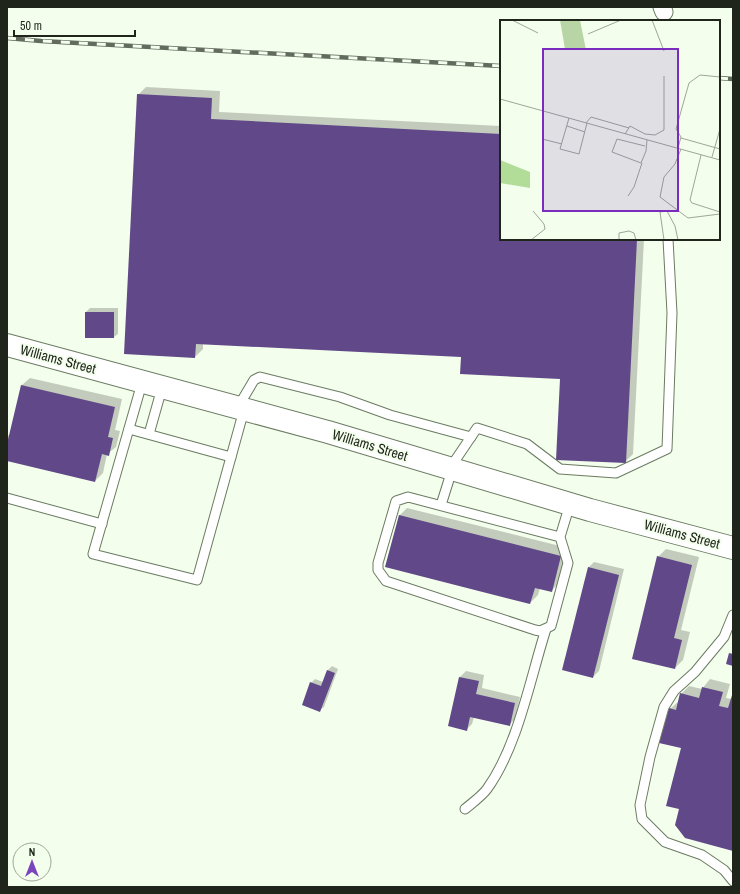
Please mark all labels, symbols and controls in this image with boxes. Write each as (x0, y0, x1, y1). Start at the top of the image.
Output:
scale bar (14, 12, 135, 38)
text: 50 m (20, 18, 42, 34)
inset map (500, 20, 720, 240)
street label: Williams Street (18, 340, 98, 378)
street label: Williams Street (330, 425, 410, 465)
street label: Williams Street (642, 515, 722, 553)
north arrow (12, 842, 52, 882)
text: N (29, 845, 35, 859)

